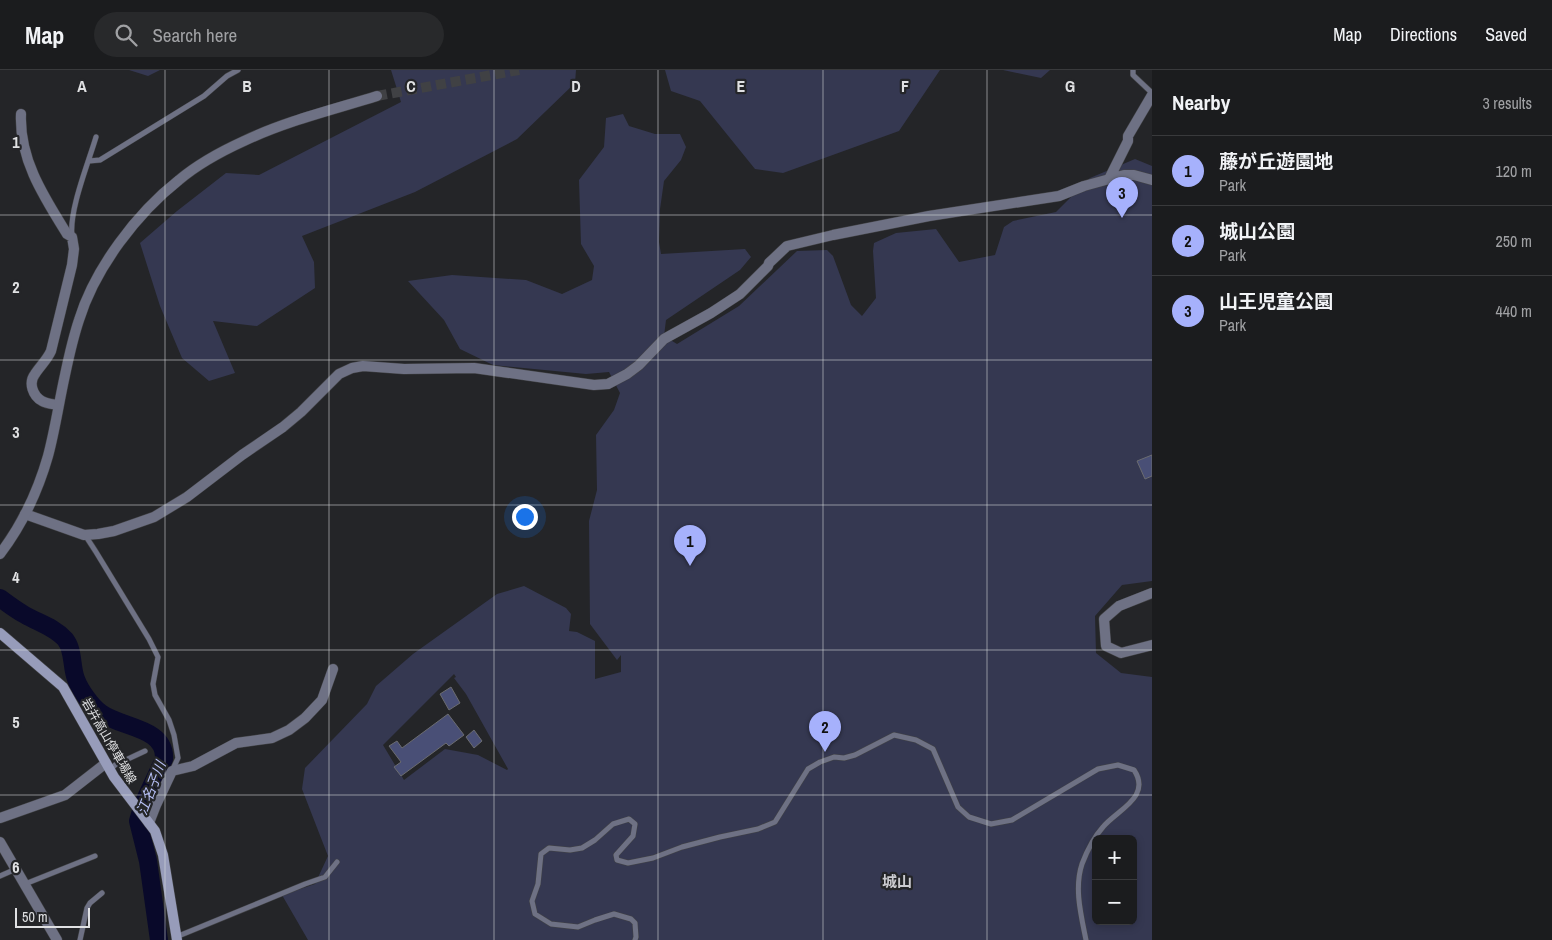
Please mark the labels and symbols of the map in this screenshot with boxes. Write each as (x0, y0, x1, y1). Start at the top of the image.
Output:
text: A (77, 75, 87, 97)
text: B (242, 75, 252, 97)
text: C (406, 75, 416, 97)
text: D (571, 75, 581, 97)
text: E (737, 75, 746, 97)
text: F (901, 75, 909, 97)
text: G (1065, 75, 1075, 97)
text: 1 (12, 131, 20, 153)
pin: 3 (1106, 177, 1138, 218)
text: 2 (12, 276, 20, 298)
text: 3 (12, 421, 20, 443)
your location (512, 504, 538, 530)
pin: 1 (674, 525, 706, 566)
text: 4 (12, 566, 20, 588)
street label: 岩井高山停車場線 (78, 695, 140, 787)
text: 5 (12, 711, 20, 733)
pin: 2 (809, 711, 841, 752)
water label: 江名子川 (133, 757, 170, 817)
text: 6 (12, 856, 20, 878)
district label: 城山 (882, 871, 912, 892)
scale bar (15, 905, 90, 928)

